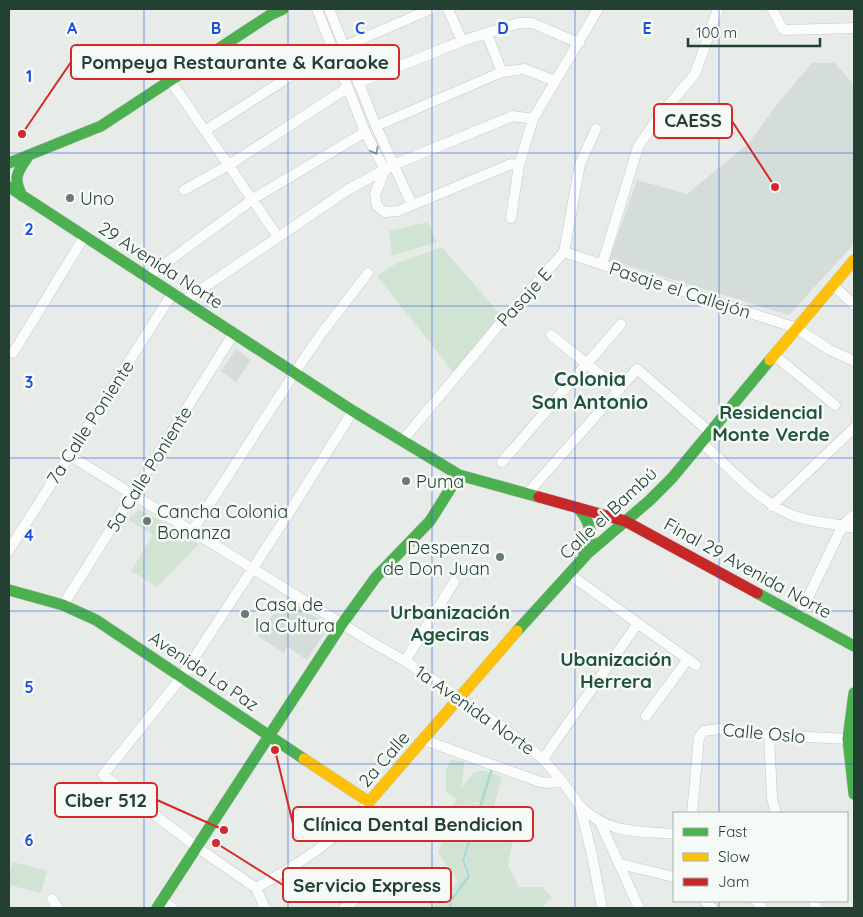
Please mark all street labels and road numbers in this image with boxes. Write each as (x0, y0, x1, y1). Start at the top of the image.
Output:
street label: 29 Avenida Norte (94, 216, 228, 314)
street label: Pasaje el Callejón (606, 256, 754, 324)
street label: Pasaje E (492, 263, 556, 331)
street label: 7a Calle Poniente (41, 356, 139, 488)
street label: 5a Calle Poniente (101, 402, 197, 536)
street label: Calle el Bambú (554, 462, 662, 564)
street label: Final 29 Avenida Norte (660, 512, 836, 624)
street label: Avenida La Paz (145, 626, 263, 716)
street label: 1a Avenida Norte (411, 660, 539, 760)
street label: Calle Oslo (722, 718, 806, 748)
street label: 2a Calle (353, 726, 415, 792)

